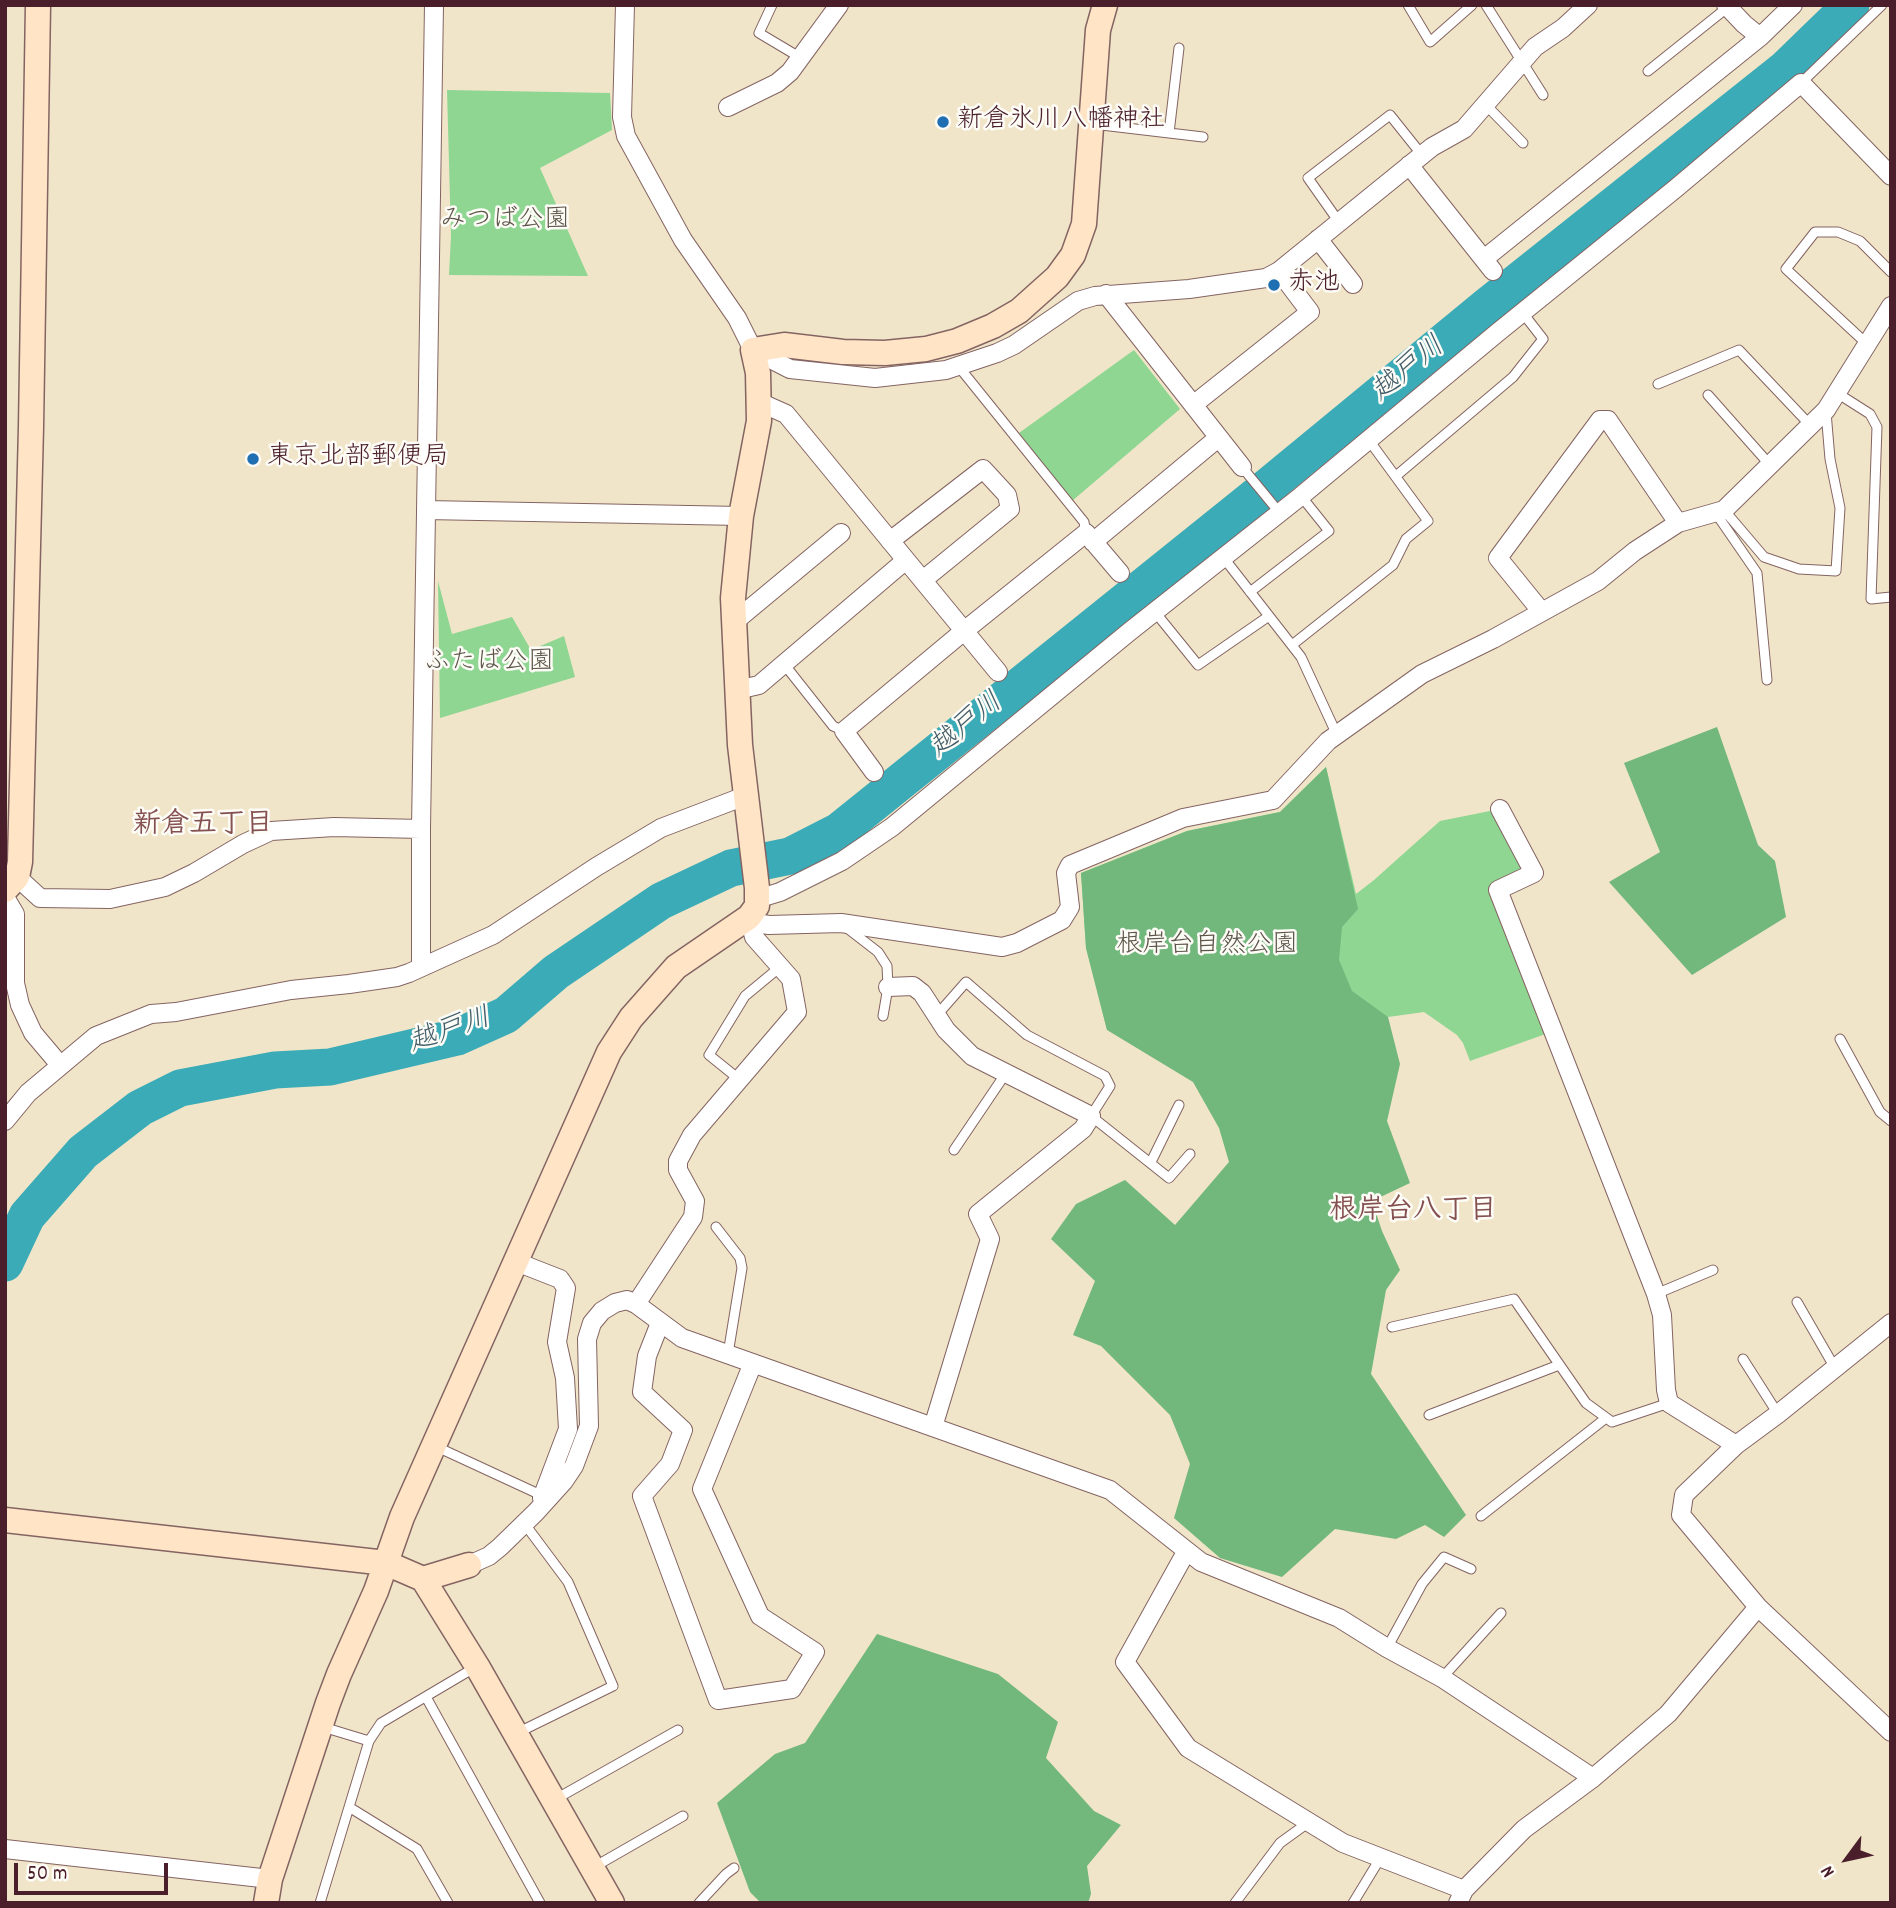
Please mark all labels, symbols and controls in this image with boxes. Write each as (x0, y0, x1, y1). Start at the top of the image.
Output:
place label: 新倉氷川八幡神社 (957, 106, 1165, 138)
marker: 新倉氷川八幡神社 (935, 114, 951, 130)
park label: みつば公園 (440, 206, 570, 238)
place label: 赤池 (1288, 269, 1340, 301)
marker: 赤池 (1266, 277, 1282, 293)
water label: 越戸川 (1367, 332, 1453, 410)
place label: 東京北部郵便局 (267, 443, 449, 475)
marker: 東京北部郵便局 (245, 451, 261, 467)
park label: ふたば公園 (424, 648, 554, 680)
water label: 越戸川 (925, 688, 1011, 766)
district label: 新倉五丁目 (133, 810, 273, 844)
park label: 根岸台自然公園 (1116, 931, 1298, 963)
water label: 越戸川 (406, 1003, 496, 1063)
district label: 根岸台八丁目 (1329, 1196, 1497, 1230)
north arrow (1812, 1824, 1882, 1894)
scale bar (18, 1848, 172, 1892)
text: N (1815, 1859, 1843, 1882)
text: 50 m (27, 1860, 67, 1890)

